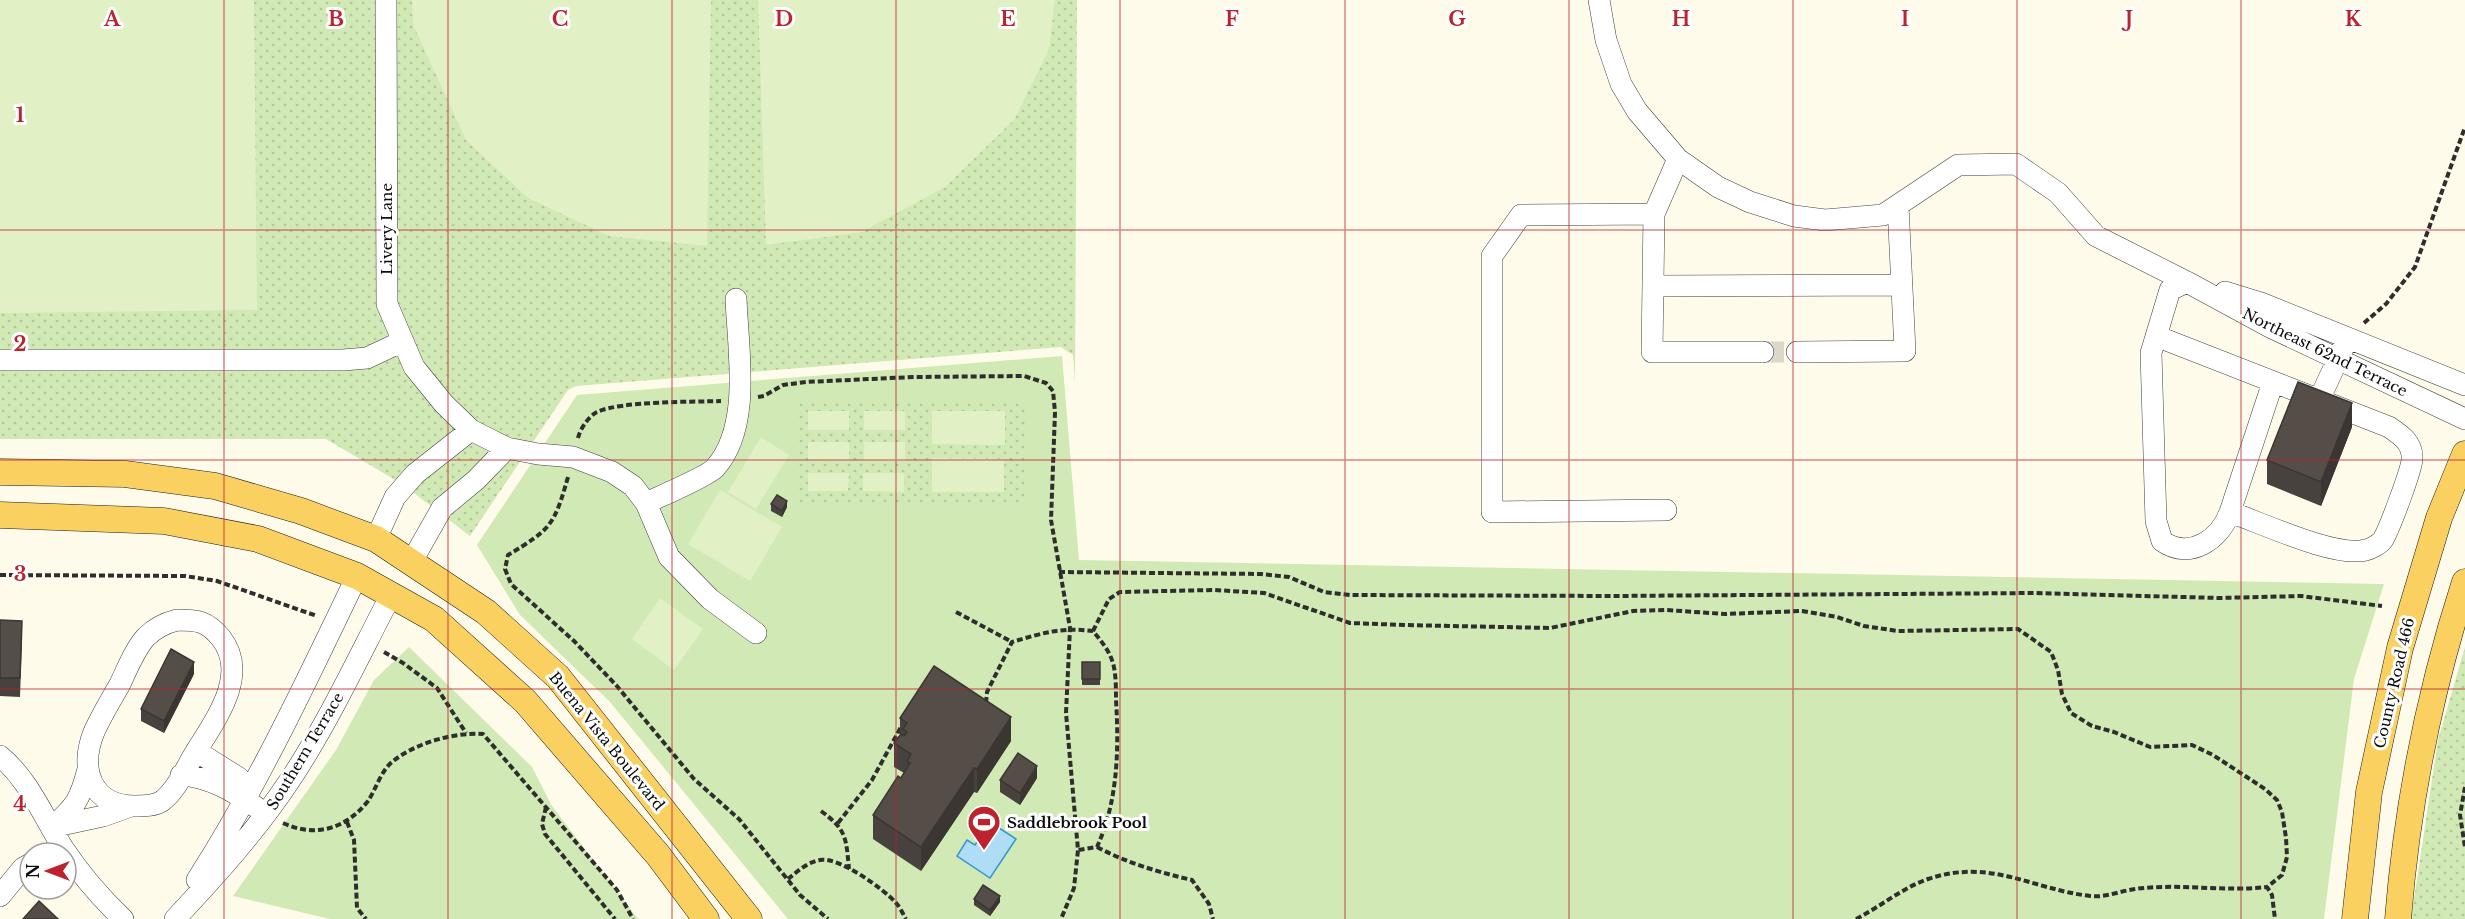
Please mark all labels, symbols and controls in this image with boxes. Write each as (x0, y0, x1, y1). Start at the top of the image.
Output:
text: A (103, 7, 121, 31)
text: B (328, 7, 344, 31)
text: C (552, 7, 568, 31)
text: D (775, 7, 793, 31)
text: E (1000, 7, 1016, 31)
text: F (1225, 7, 1239, 31)
text: G (1448, 7, 1466, 31)
text: H (1672, 7, 1691, 31)
text: I (1901, 7, 1909, 31)
text: J (2121, 7, 2133, 31)
text: K (2345, 7, 2362, 31)
text: 1 (16, 103, 25, 127)
street label: Livery Lane (377, 183, 396, 275)
street label: Northeast 62nd Terrace (2239, 304, 2411, 400)
text: 2 (13, 332, 27, 356)
text: 3 (14, 562, 26, 586)
street label: County Road 466 (2370, 616, 2418, 750)
street label: Buena Vista Boulevard (545, 668, 669, 814)
street label: Southern Terrace (262, 689, 348, 813)
text: 4 (13, 792, 27, 816)
sports icon: Saddlebrook Pool (966, 804, 1002, 851)
place label: Saddlebrook Pool (1007, 813, 1148, 832)
north arrow (18, 841, 78, 901)
text: N (23, 863, 43, 879)

